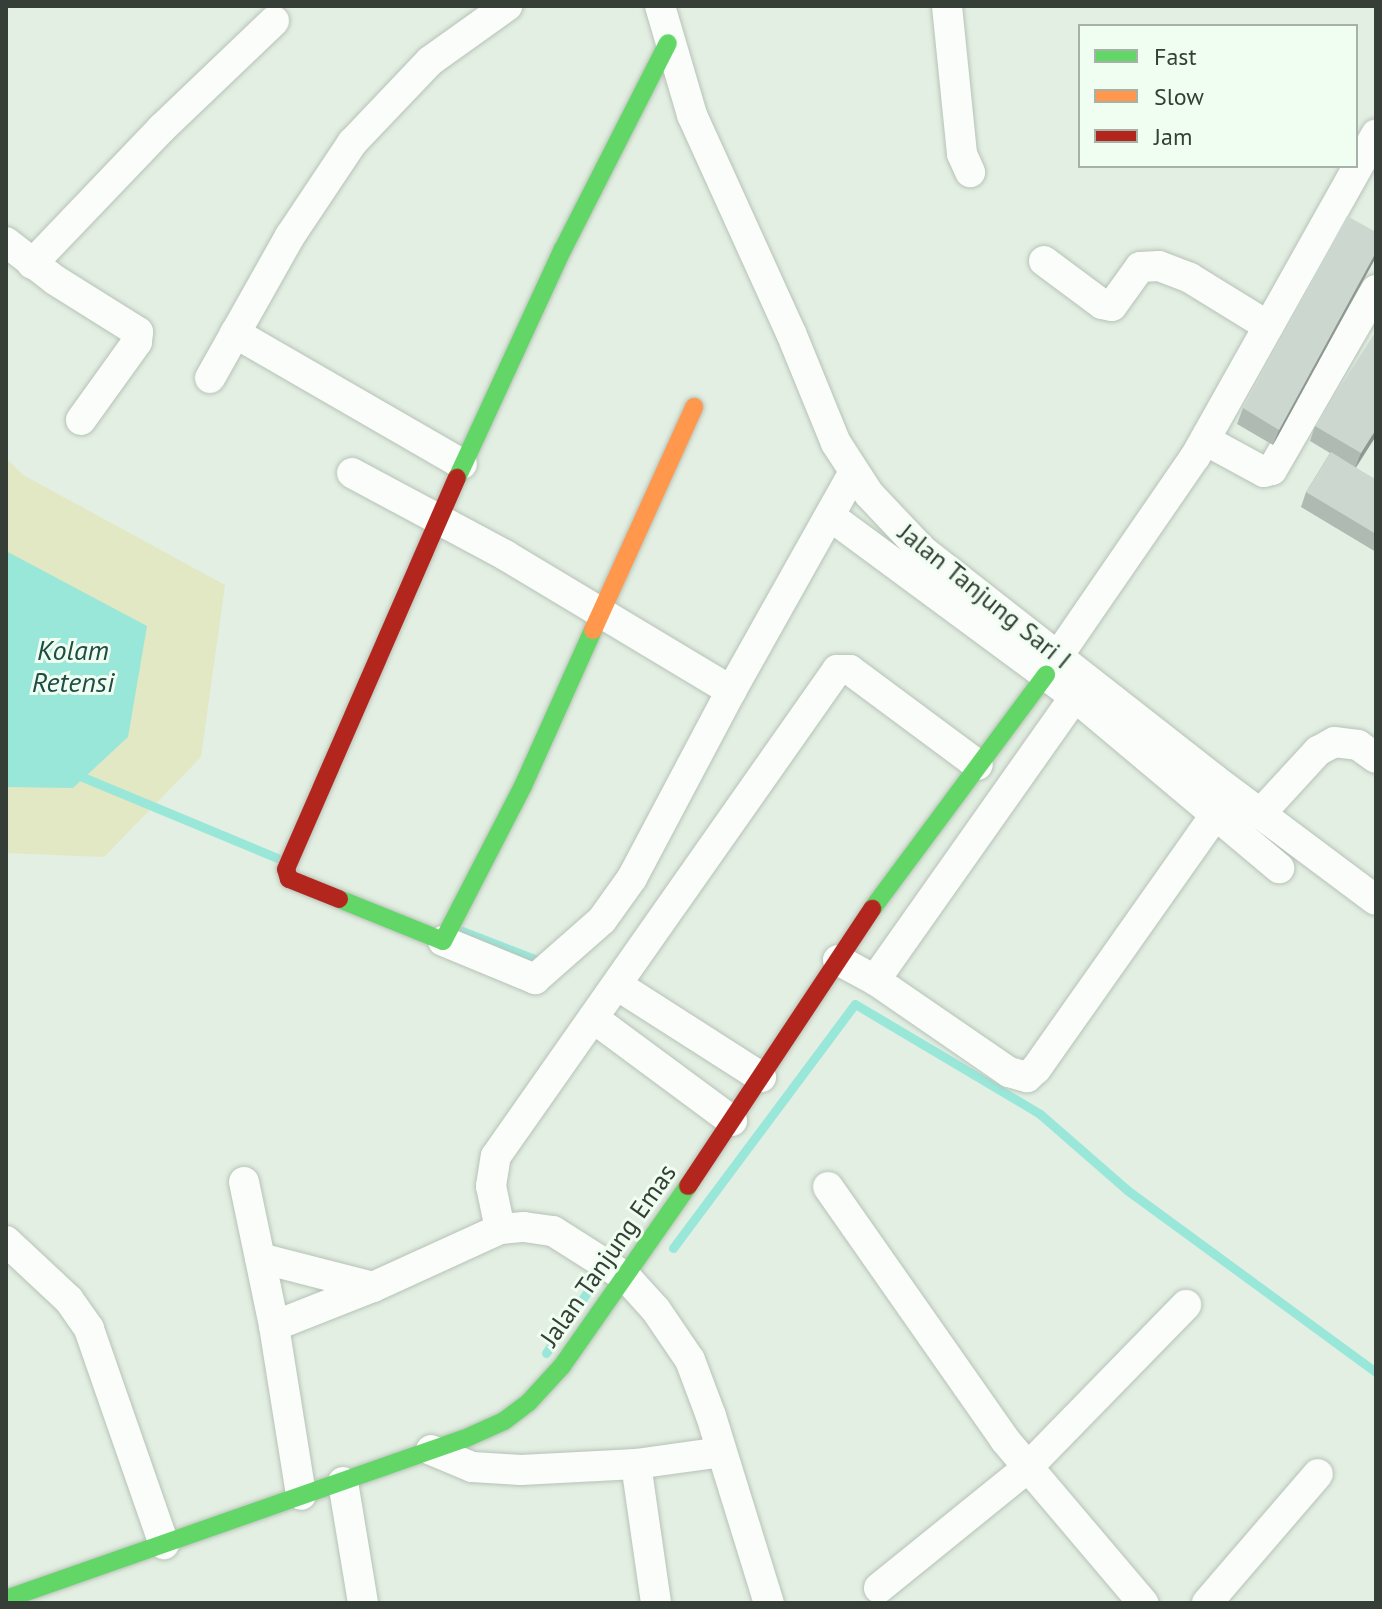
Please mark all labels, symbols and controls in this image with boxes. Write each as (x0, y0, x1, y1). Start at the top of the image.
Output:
legend (1078, 24, 1358, 168)
text: Fast (1154, 41, 1197, 72)
text: Slow (1154, 81, 1204, 112)
text: Jam (1154, 121, 1192, 152)
street label: Jalan Tanjung Sari I (892, 517, 1078, 675)
water label: Kolam Retensi (32, 633, 114, 699)
street label: Jalan Tanjung Emas (533, 1158, 683, 1352)

